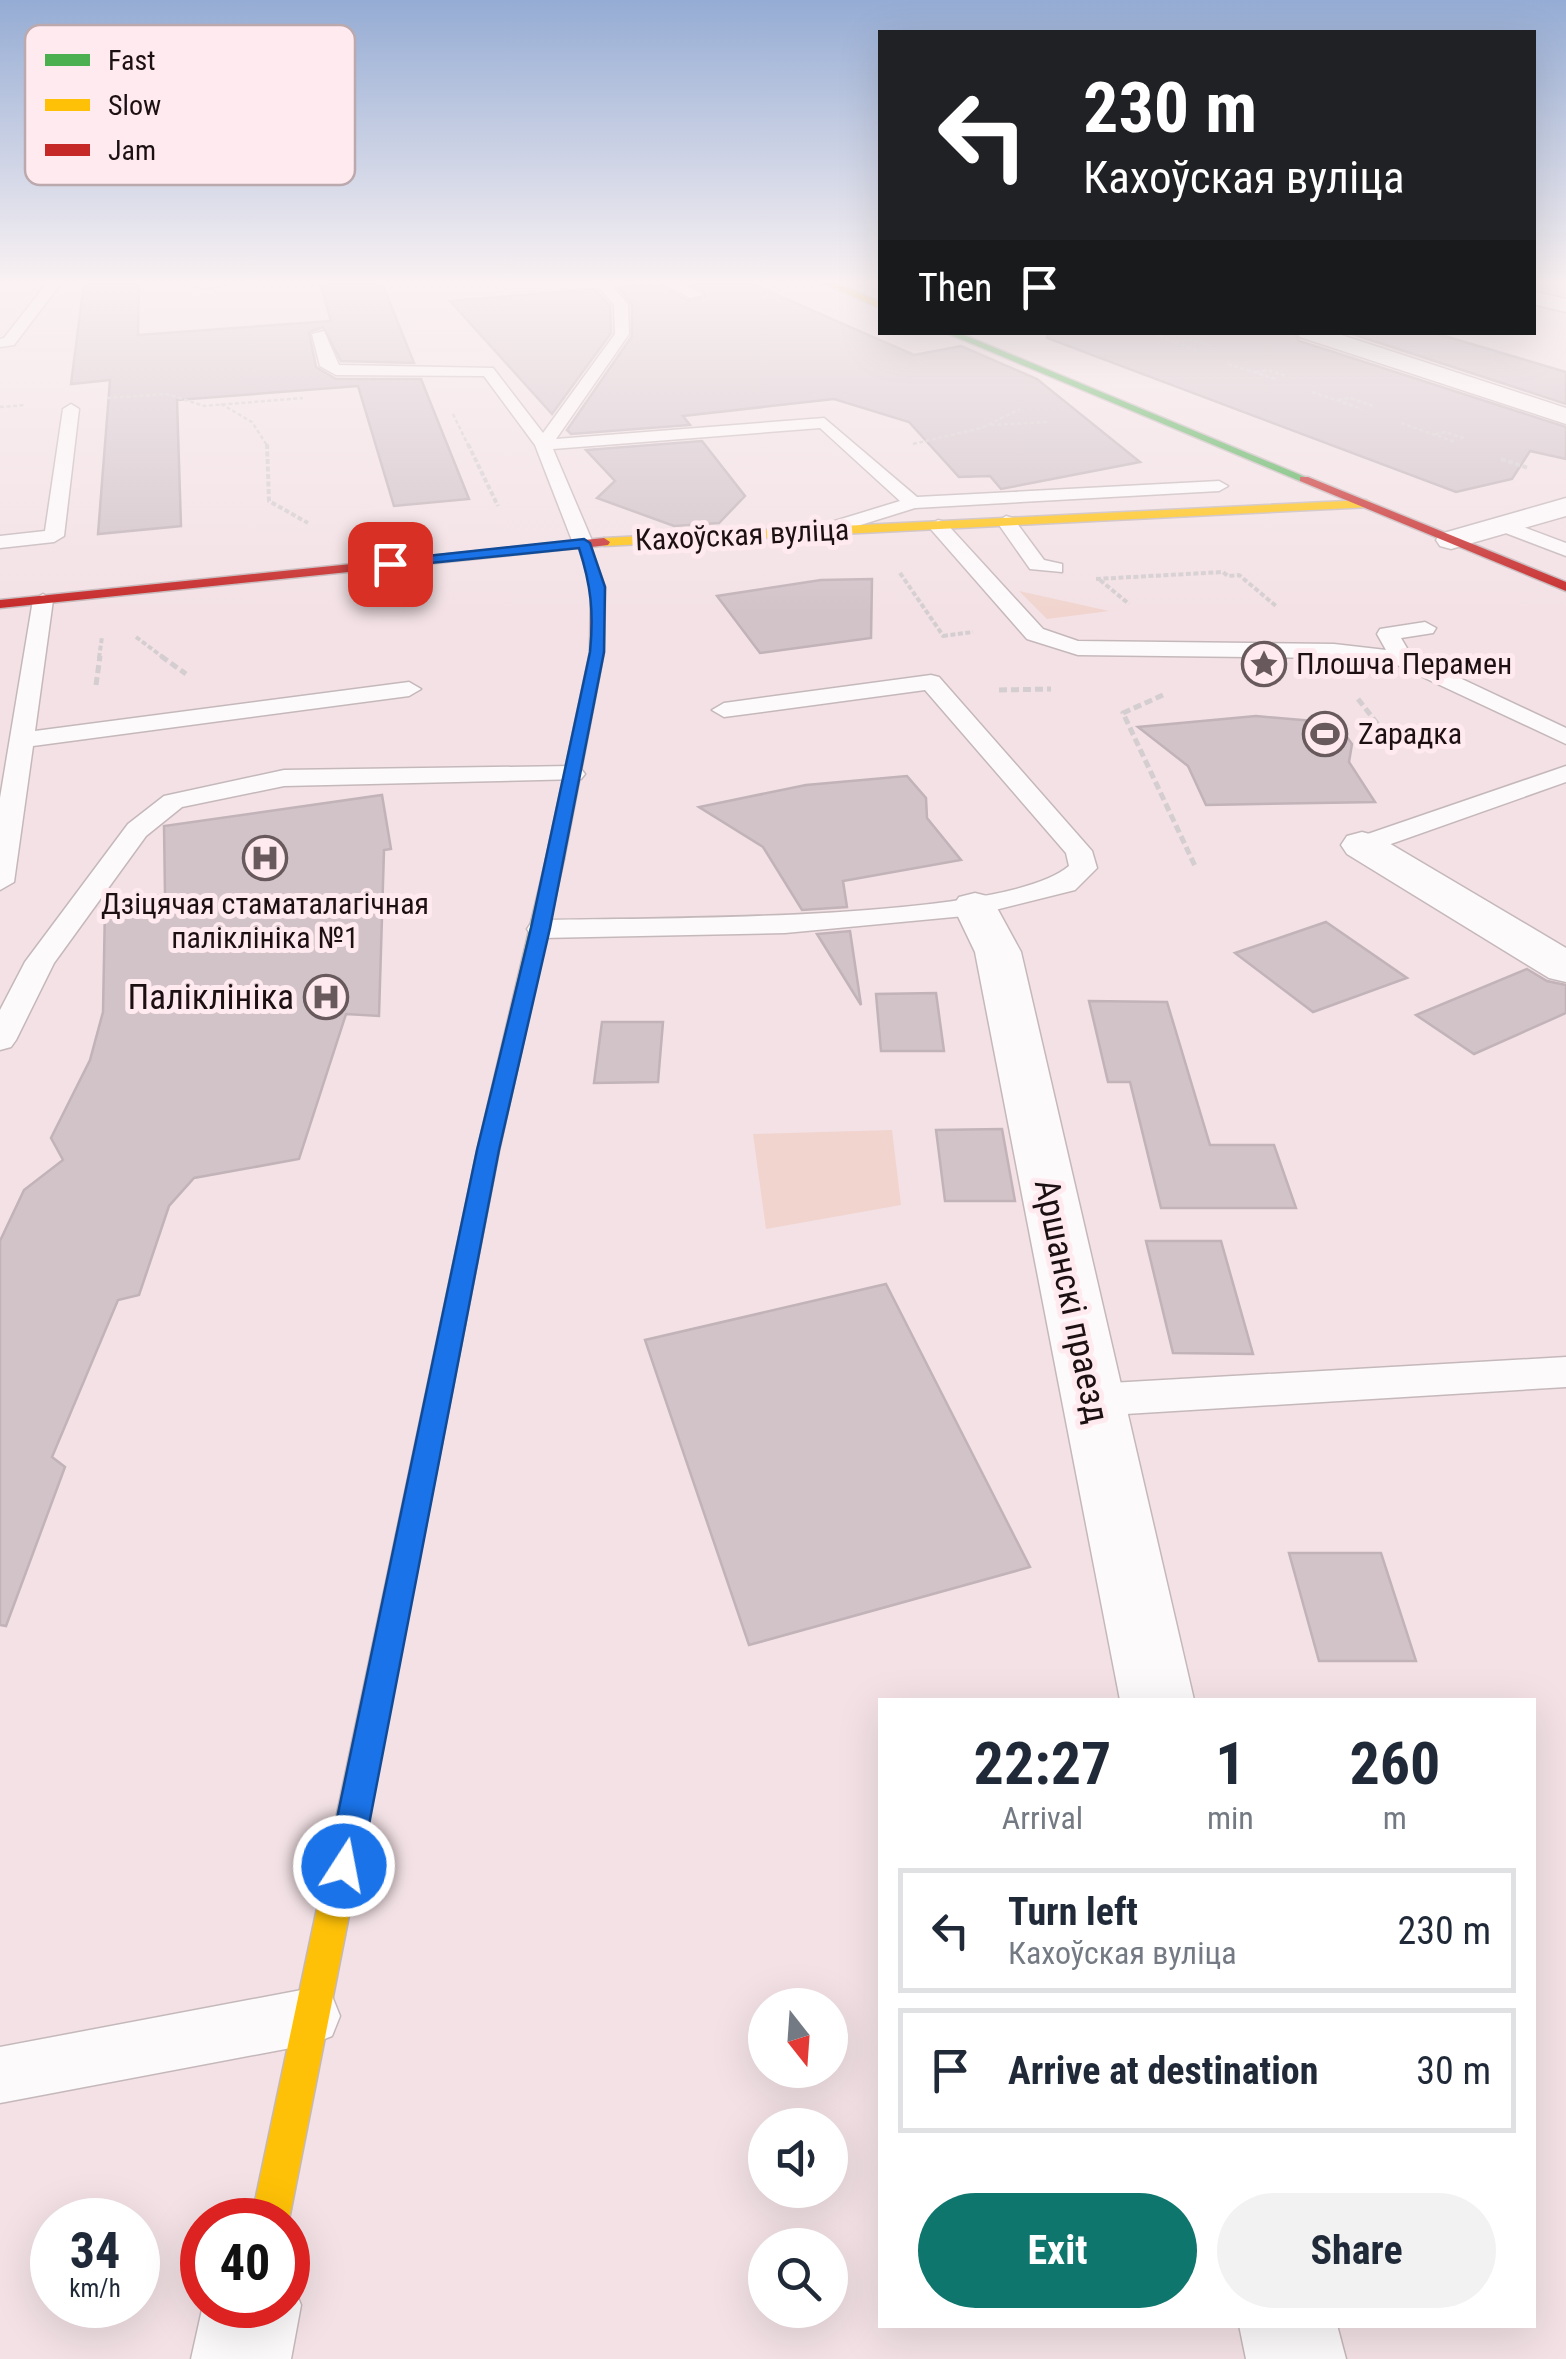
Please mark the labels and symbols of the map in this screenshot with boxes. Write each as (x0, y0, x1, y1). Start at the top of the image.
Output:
legend (25, 25, 355, 185)
text: Fast (108, 44, 155, 77)
text: Slow (108, 89, 161, 122)
text: Jam (108, 134, 156, 167)
street label: Кахоўская вуліца (634, 511, 850, 558)
pin (348, 522, 433, 607)
place icon: Плошча Перамен (1241, 641, 1287, 687)
place label: Плошча Перамен (1296, 646, 1512, 681)
sports icon: Zарадка (1302, 711, 1348, 757)
place label: Zарадка (1358, 716, 1462, 751)
hospital icon: Дзіцячая стаматалагічная паліклініка №1 (242, 835, 288, 881)
place label: Дзіцячая стаматалагічная паліклініка №1 (101, 886, 429, 955)
hospital icon: Паліклініка (303, 974, 349, 1020)
place label: Паліклініка (127, 977, 294, 1018)
street label: Аршанскі праезд (1026, 1175, 1117, 1427)
position arrow (292, 1814, 396, 1918)
north arrow (748, 1988, 848, 2088)
speed limit sign: 40 (180, 2198, 310, 2328)

